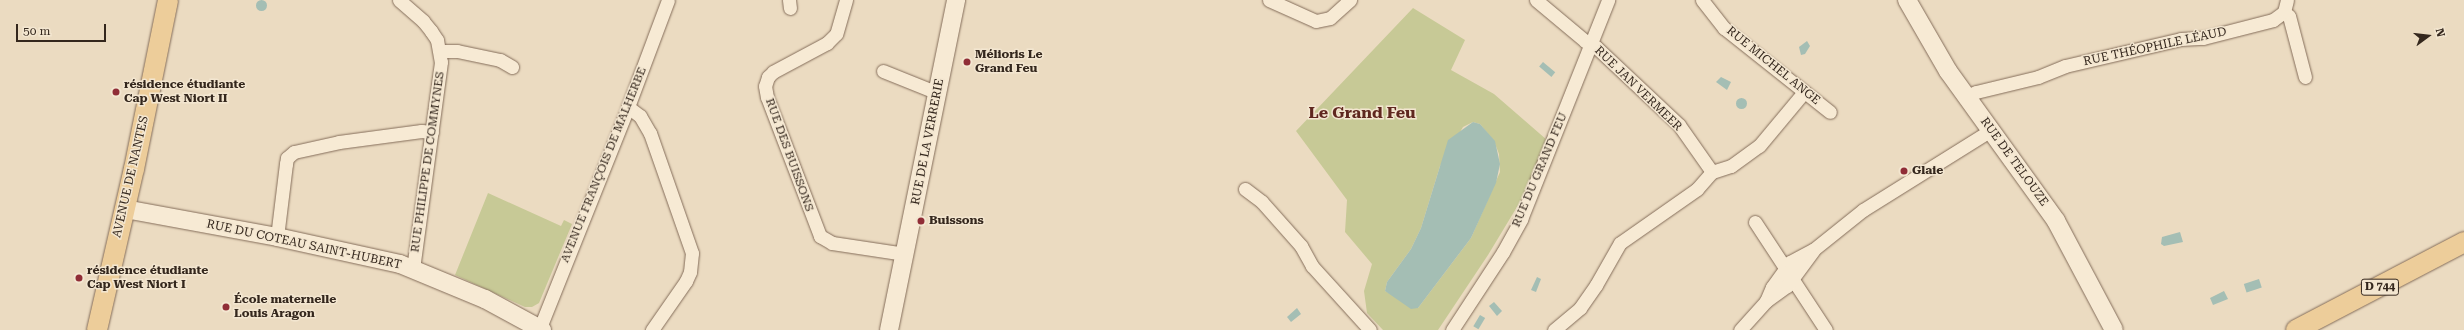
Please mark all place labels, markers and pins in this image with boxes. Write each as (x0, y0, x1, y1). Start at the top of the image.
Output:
place label: Mélioris Le Grand Feu (975, 48, 1043, 76)
marker: Mélioris Le Grand Feu (962, 57, 972, 67)
place label: résidence étudiante Cap West Niort II (124, 78, 245, 106)
marker: résidence étudiante Cap West Niort II (111, 87, 121, 97)
place label: Glaie (1912, 164, 1943, 178)
marker: Glaie (1899, 166, 1909, 176)
place label: Buissons (929, 214, 984, 228)
marker: Buissons (916, 216, 926, 226)
place label: résidence étudiante Cap West Niort I (87, 264, 208, 292)
marker: résidence étudiante Cap West Niort I (74, 273, 84, 283)
place label: École maternelle Louis Aragon (234, 293, 336, 321)
marker: École maternelle Louis Aragon (221, 302, 231, 312)

